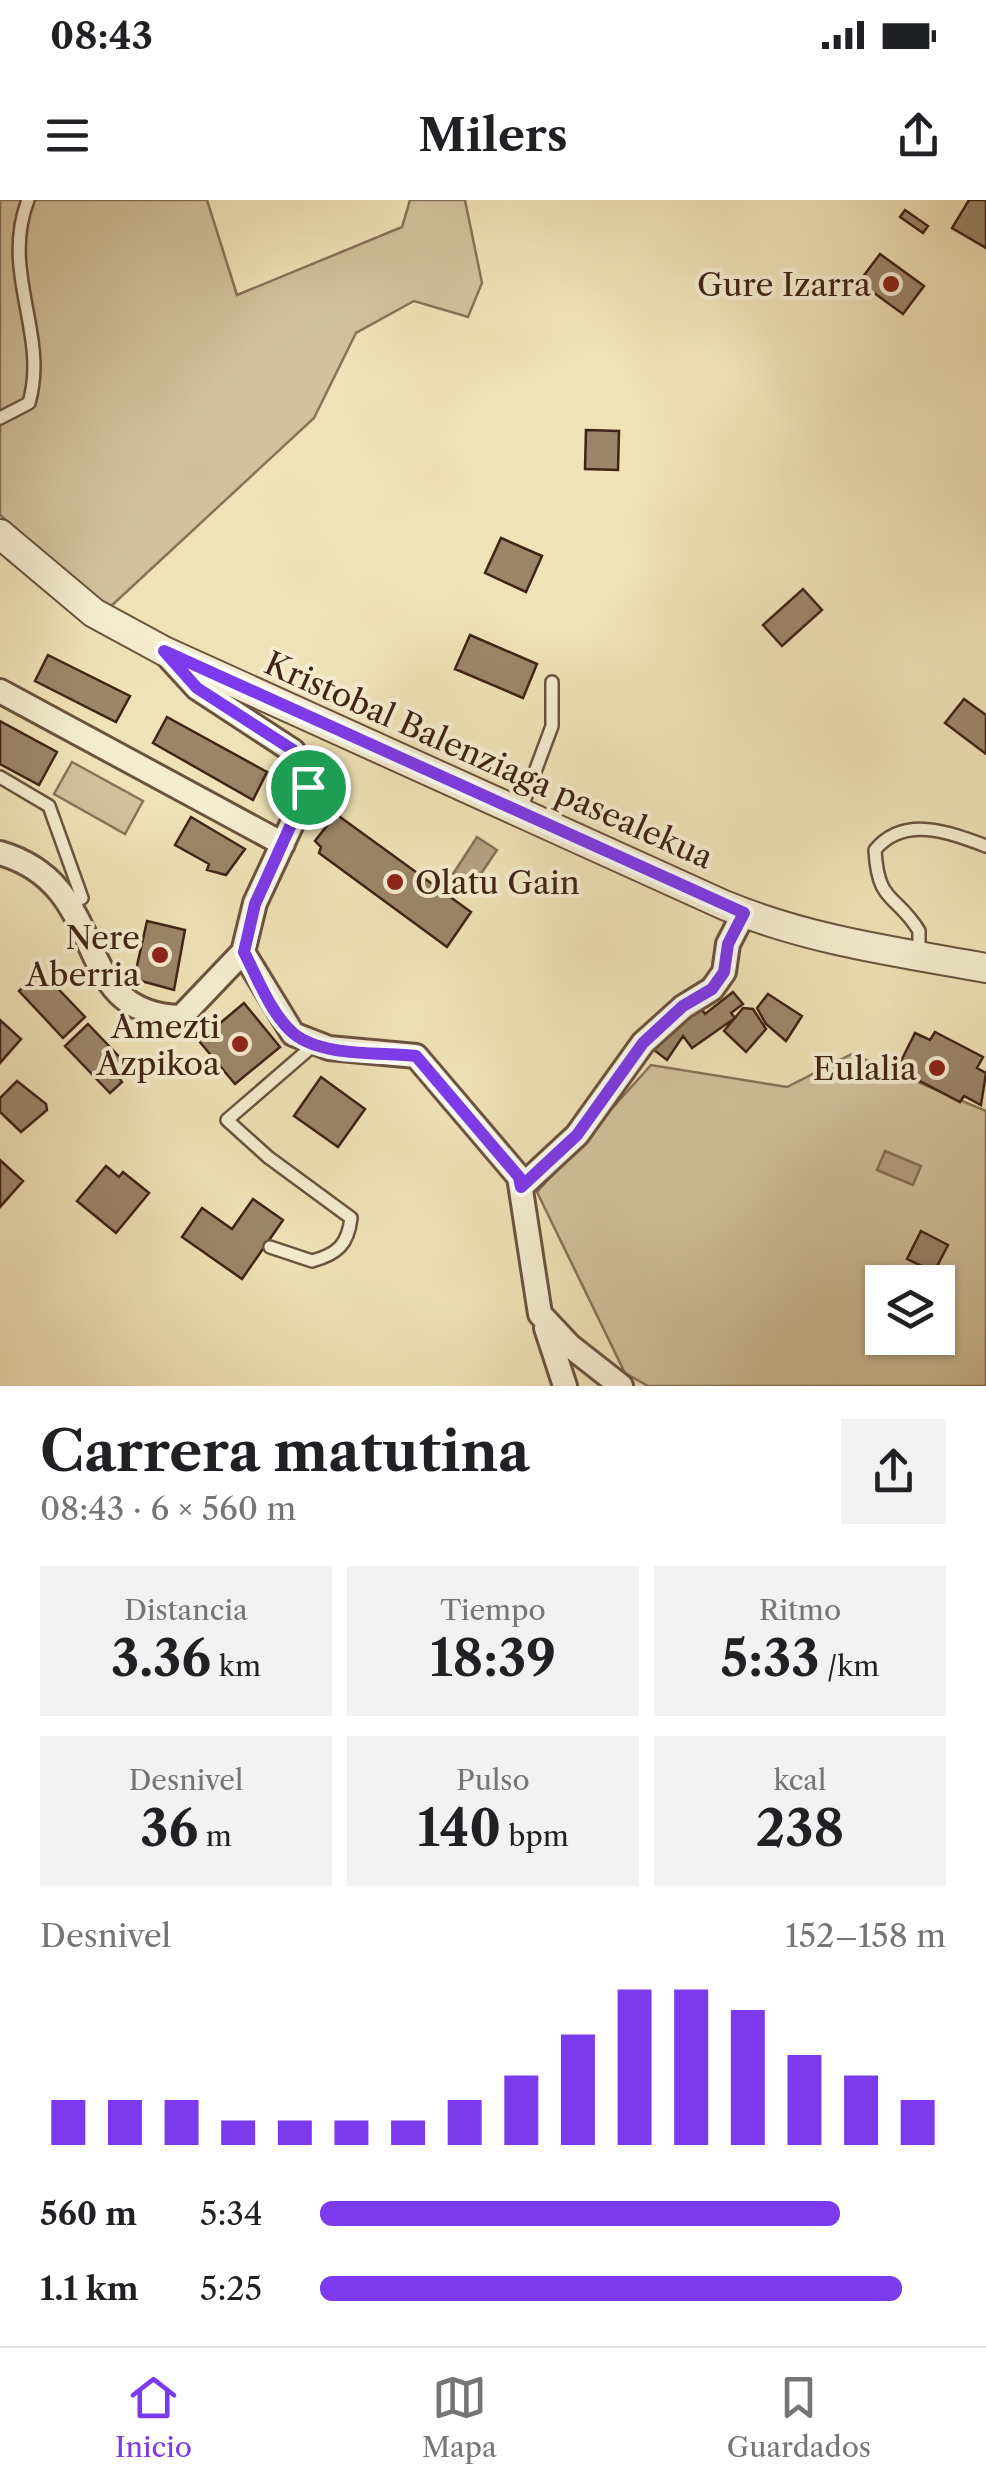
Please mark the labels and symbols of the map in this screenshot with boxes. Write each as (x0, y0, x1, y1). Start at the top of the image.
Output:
place label: Gure Izarra (697, 265, 871, 304)
marker: Gure Izarra (880, 273, 902, 295)
street label: Kristobal Balenziaga pasealekua (259, 643, 719, 877)
pin (266, 745, 351, 830)
place label: Olatu Gain (415, 863, 580, 902)
marker: Olatu Gain (384, 871, 406, 893)
place label: Nere Aberria (24, 918, 140, 994)
marker: Nere Aberria (149, 944, 171, 966)
place label: Amezti Azpikoa (96, 1007, 220, 1083)
marker: Amezti Azpikoa (229, 1033, 251, 1055)
place label: Eulalia (813, 1049, 917, 1088)
marker: Eulalia (926, 1057, 948, 1079)

